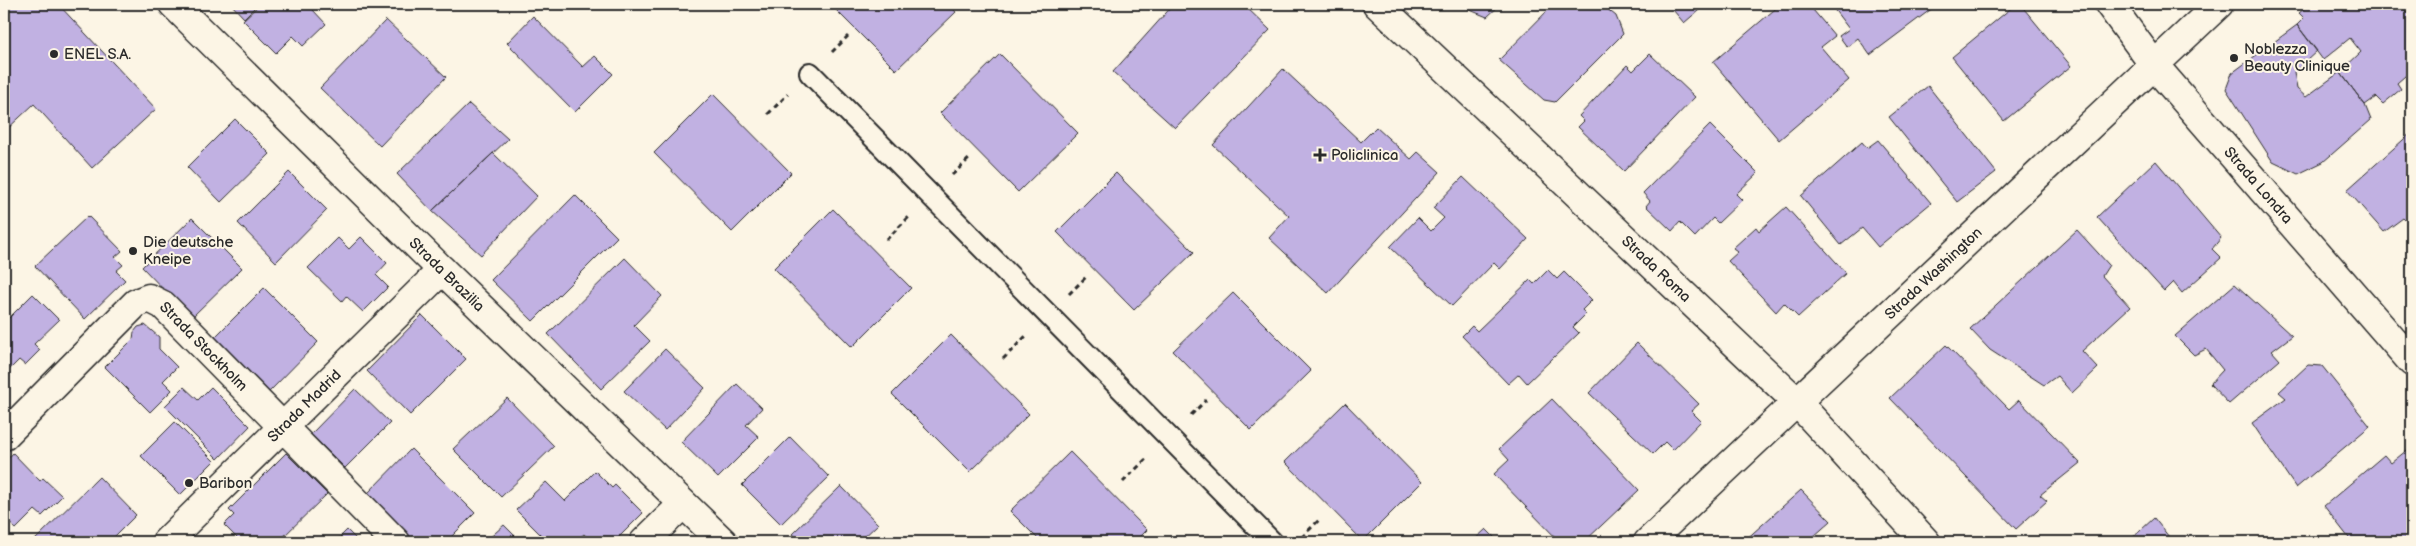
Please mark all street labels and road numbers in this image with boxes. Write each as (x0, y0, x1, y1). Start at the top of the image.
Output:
street label: Strada Londra (2219, 143, 2297, 228)
street label: Strada Washington (1881, 223, 1986, 324)
street label: Strada Roma (1617, 232, 1695, 307)
street label: Strada Brazilia (405, 234, 488, 316)
street label: Strada Stockholm (155, 298, 251, 395)
street label: Strada Madrid (264, 366, 345, 447)

